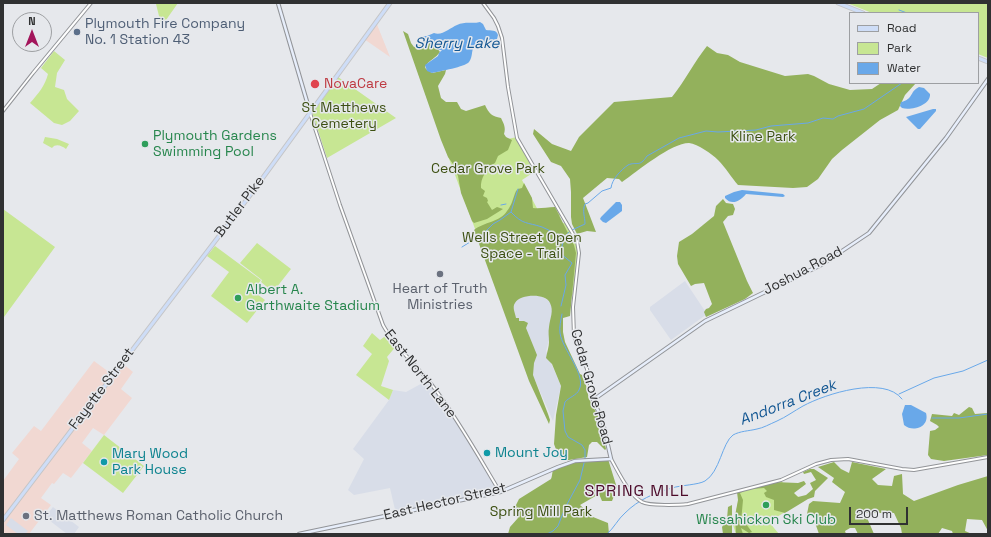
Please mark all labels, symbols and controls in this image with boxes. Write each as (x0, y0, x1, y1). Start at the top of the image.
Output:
north arrow (12, 12, 52, 52)
legend (849, 12, 979, 84)
text: N (28, 14, 36, 28)
place label: Plymouth Fire Company No. 1 Station 43 (85, 16, 245, 48)
text: Road (887, 20, 916, 36)
marker: Plymouth Fire Company No. 1 Station 43 (72, 27, 82, 37)
water label: Sherry Lake (415, 35, 499, 53)
text: Park (887, 40, 912, 56)
text: Water (887, 60, 921, 76)
place label: NovaCare (324, 76, 387, 92)
marker: NovaCare (309, 78, 321, 90)
park label: St Matthews Cemetery (302, 100, 386, 132)
place label: Plymouth Gardens Swimming Pool (153, 128, 277, 160)
park label: Kline Park (731, 129, 795, 145)
marker: Plymouth Gardens Swimming Pool (140, 139, 150, 149)
park label: Cedar Grove Park (431, 161, 545, 177)
street label: Butler Pike (212, 173, 268, 241)
park label: Wells Street Open Space - Trail (462, 230, 582, 262)
street label: Joshua Road (761, 243, 845, 299)
marker: Heart of Truth Ministries (435, 269, 445, 279)
place label: Heart of Truth Ministries (392, 281, 488, 314)
place label: Albert A. Garthwaite Stadium (246, 282, 380, 314)
marker: Albert A. Garthwaite Stadium (233, 293, 243, 303)
street label: East North Lane (380, 326, 460, 422)
street label: Cedar Grove Road (566, 327, 616, 447)
street label: Fayette Street (66, 345, 138, 433)
water label: Andorra Creek (737, 376, 839, 430)
place label: Mount Joy (495, 445, 568, 461)
place label: Mary Wood Park House (112, 446, 188, 478)
marker: Mount Joy (482, 448, 492, 458)
marker: Mary Wood Park House (99, 457, 109, 467)
street label: East Hector Street (382, 480, 508, 524)
district label: SPRING MILL (585, 482, 689, 502)
scale bar (851, 499, 910, 525)
marker: Wissahickon Ski Club (761, 500, 771, 510)
park label: Spring Mill Park (490, 504, 592, 520)
text: 200 m (856, 506, 892, 522)
place label: St. Matthews Roman Catholic Church (34, 508, 283, 524)
marker: St. Matthews Roman Catholic Church (21, 511, 31, 521)
place label: Wissahickon Ski Club (696, 512, 836, 528)

